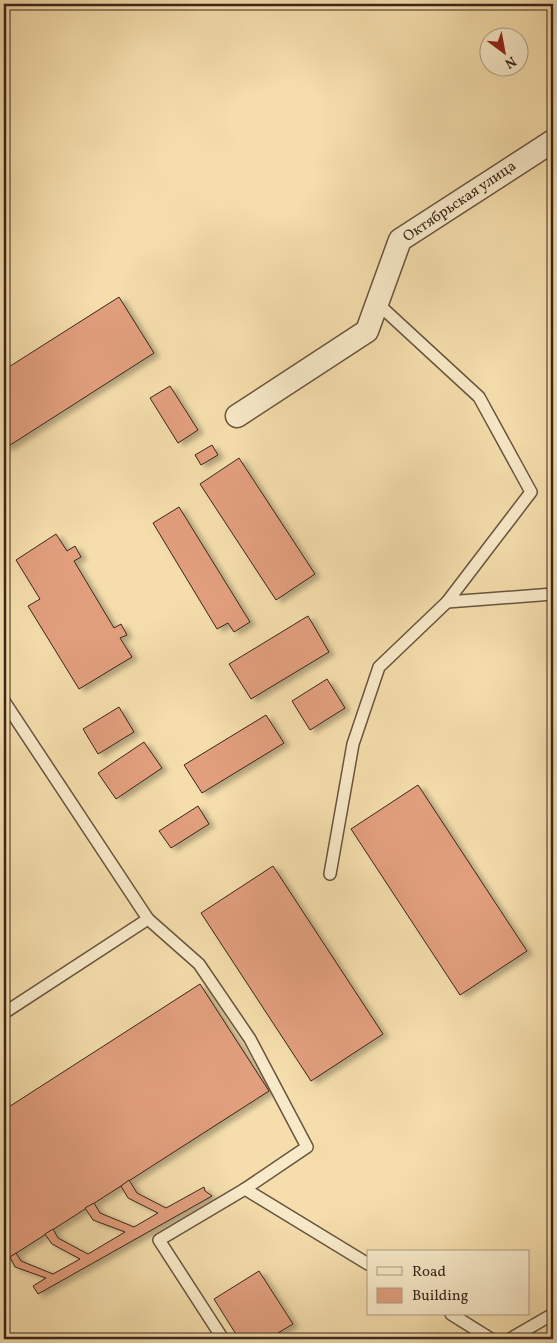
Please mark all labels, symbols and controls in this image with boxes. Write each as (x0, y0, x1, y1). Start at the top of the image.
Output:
north arrow (480, 28, 530, 78)
text: N (501, 51, 519, 73)
street label: Октябрьская улица (399, 156, 521, 248)
legend (367, 1250, 530, 1316)
text: Road (412, 1262, 446, 1283)
text: Building (412, 1286, 469, 1307)

